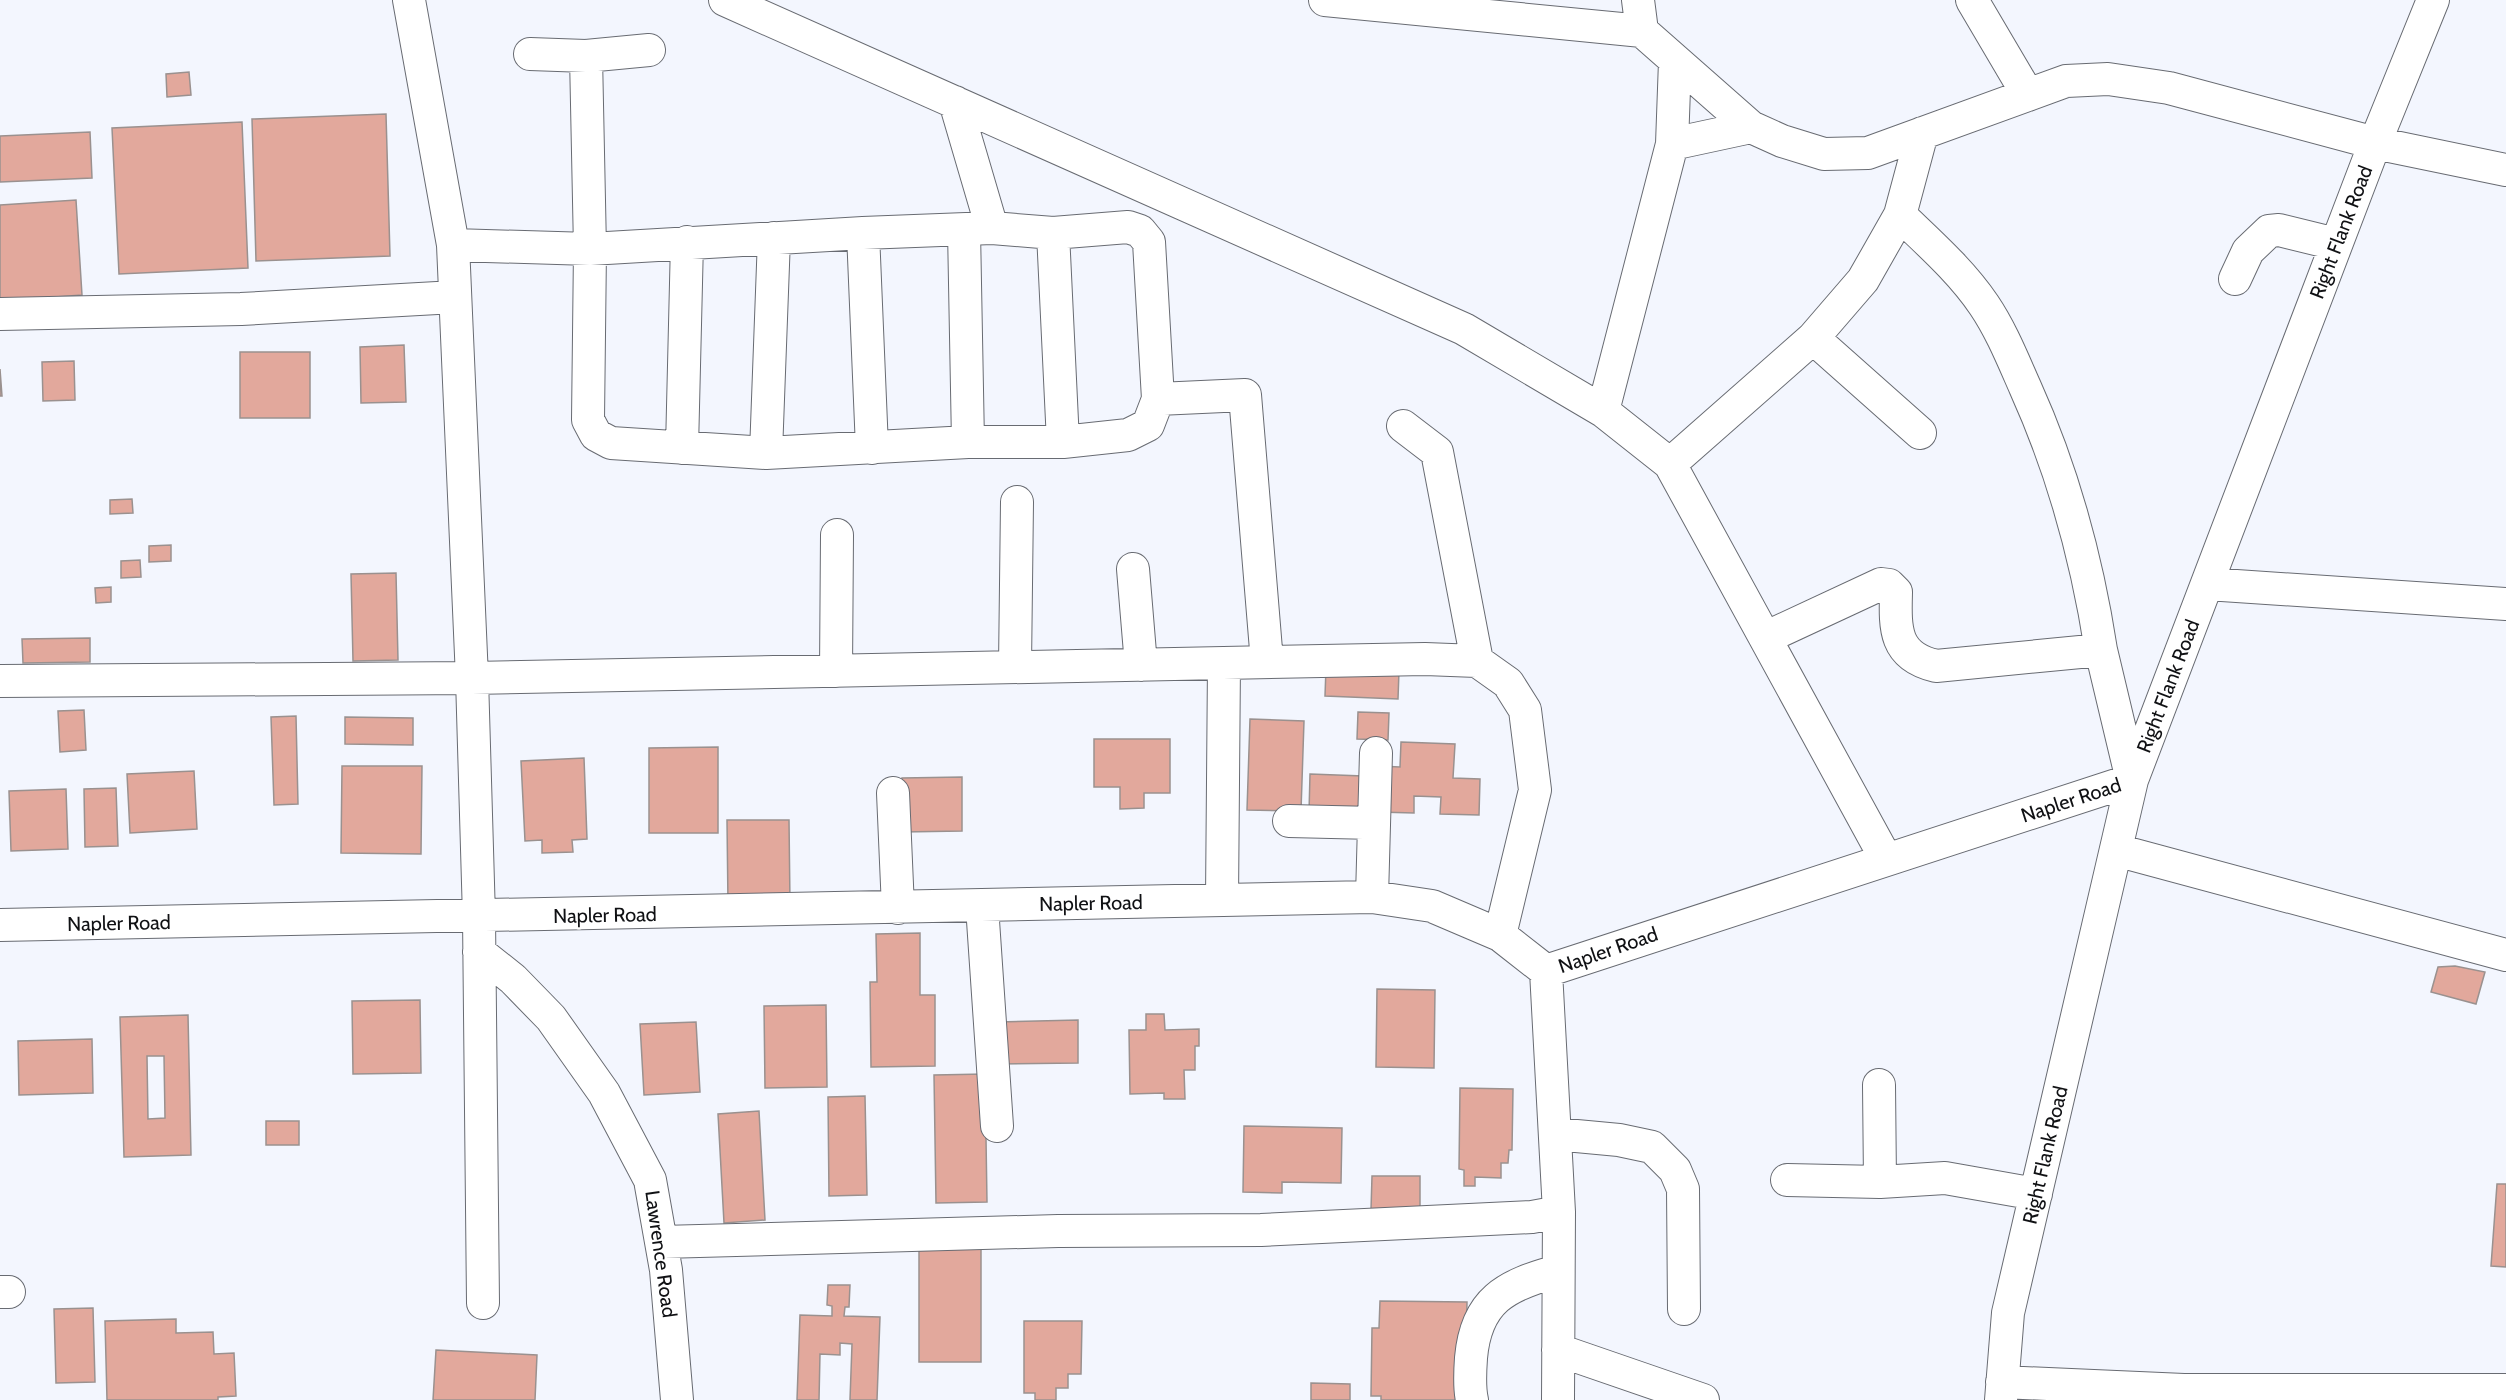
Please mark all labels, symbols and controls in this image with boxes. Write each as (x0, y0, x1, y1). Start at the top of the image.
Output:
street label: Right Flank Road (2305, 162, 2377, 302)
street label: Right Flank Road (2132, 616, 2204, 756)
street label: Napler Road (2018, 773, 2124, 827)
street label: Napler Road (1039, 890, 1143, 916)
street label: Napler Road (553, 902, 657, 928)
street label: Napler Road (67, 910, 171, 936)
street label: Napler Road (1555, 922, 1661, 978)
street label: Right Flank Road (2017, 1084, 2073, 1226)
street label: Lawrence Road (640, 1189, 682, 1319)

